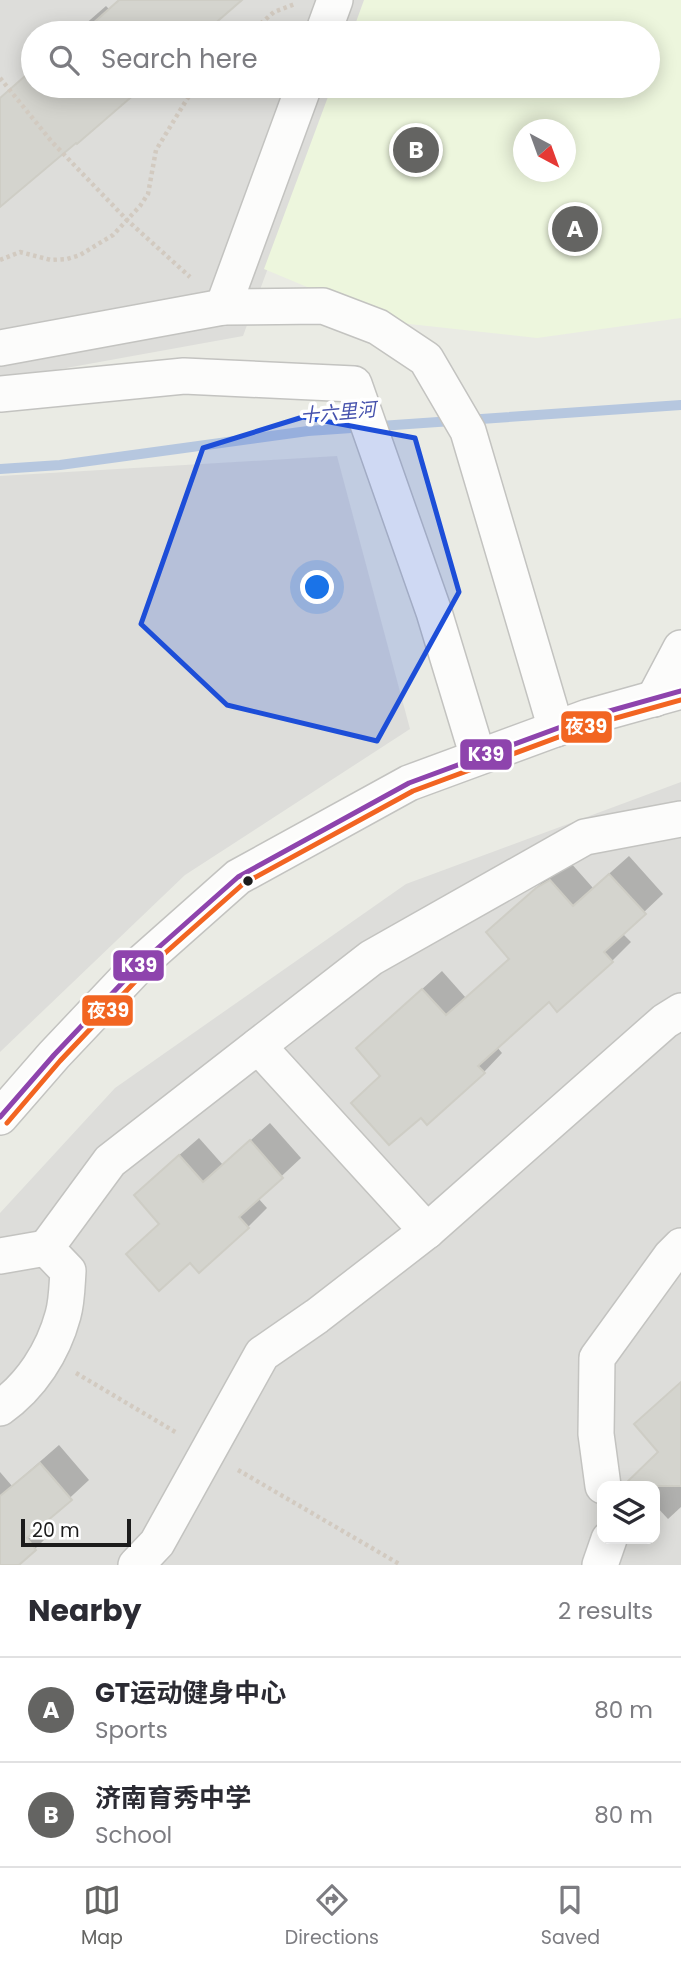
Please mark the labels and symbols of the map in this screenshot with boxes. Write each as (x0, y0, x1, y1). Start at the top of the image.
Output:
north arrow (513, 119, 576, 182)
pin: B (393, 124, 439, 176)
pin: A (552, 203, 598, 255)
water label: 十六里河 (299, 395, 381, 429)
your location (300, 570, 334, 604)
line badge: 夜39 (560, 710, 613, 744)
text: 夜39 (565, 713, 607, 740)
line badge: K39 (459, 738, 513, 771)
text: K39 (468, 741, 504, 768)
unlabelled marker (241, 874, 255, 888)
line badge: K39 (112, 949, 165, 982)
text: K39 (121, 952, 157, 979)
line badge: 夜39 (81, 994, 134, 1027)
text: 夜39 (87, 997, 129, 1024)
scale bar (21, 1516, 131, 1548)

